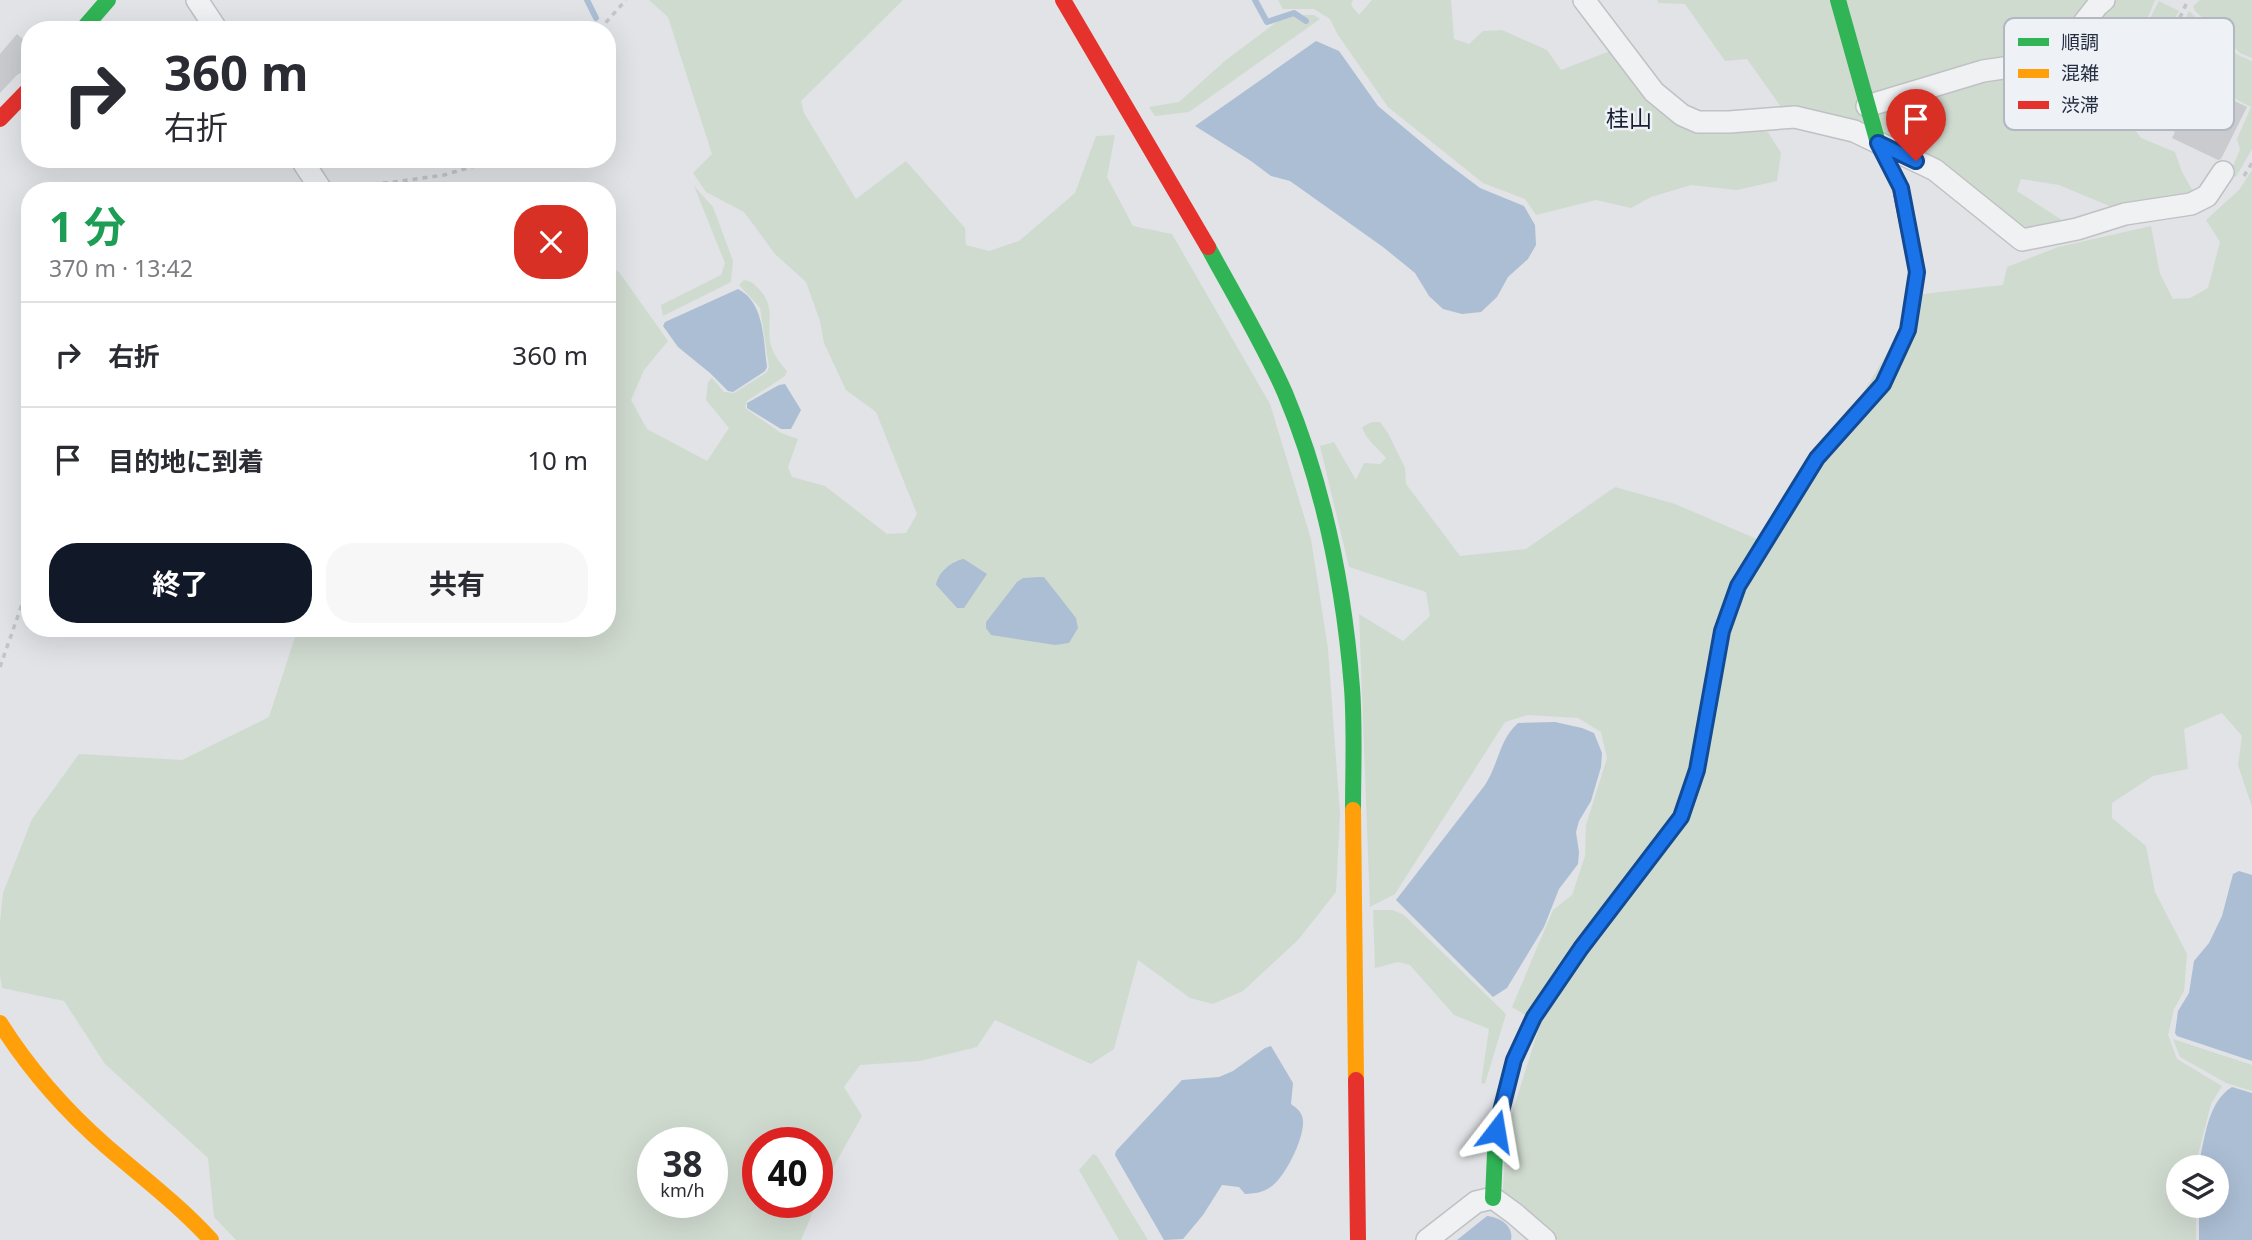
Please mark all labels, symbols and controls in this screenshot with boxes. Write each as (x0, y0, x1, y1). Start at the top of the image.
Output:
legend (2004, 18, 2234, 130)
text: 順調 (2061, 29, 2099, 55)
text: 360 m (164, 39, 309, 105)
icon: right (49, 49, 140, 140)
text: 混雑 (2061, 60, 2099, 86)
pin (1886, 89, 1946, 161)
text: 渋滞 (2061, 92, 2099, 118)
icon: arrive (1897, 100, 1935, 138)
district label: 桂山 (1606, 102, 1652, 134)
text: 右折 (164, 105, 228, 148)
text: 1 分 (49, 197, 126, 254)
button: close (514, 205, 588, 279)
text: 370 m · 13:42 (49, 252, 193, 284)
icon: right (49, 336, 87, 374)
text: 360 m (512, 337, 588, 373)
text: 右折 (108, 338, 160, 374)
icon: arrive (49, 441, 87, 479)
text: 10 m (527, 442, 588, 478)
text: 目的地に到着 (108, 443, 264, 479)
button: 終了 (49, 543, 312, 623)
button: 共有 (326, 543, 588, 623)
position arrow (1459, 1094, 1533, 1168)
speed limit sign: 40 (742, 1127, 833, 1218)
text: 38 (662, 1140, 703, 1187)
map controls (2166, 1155, 2229, 1218)
button: layers (2166, 1155, 2229, 1218)
text: km/h (660, 1178, 705, 1202)

